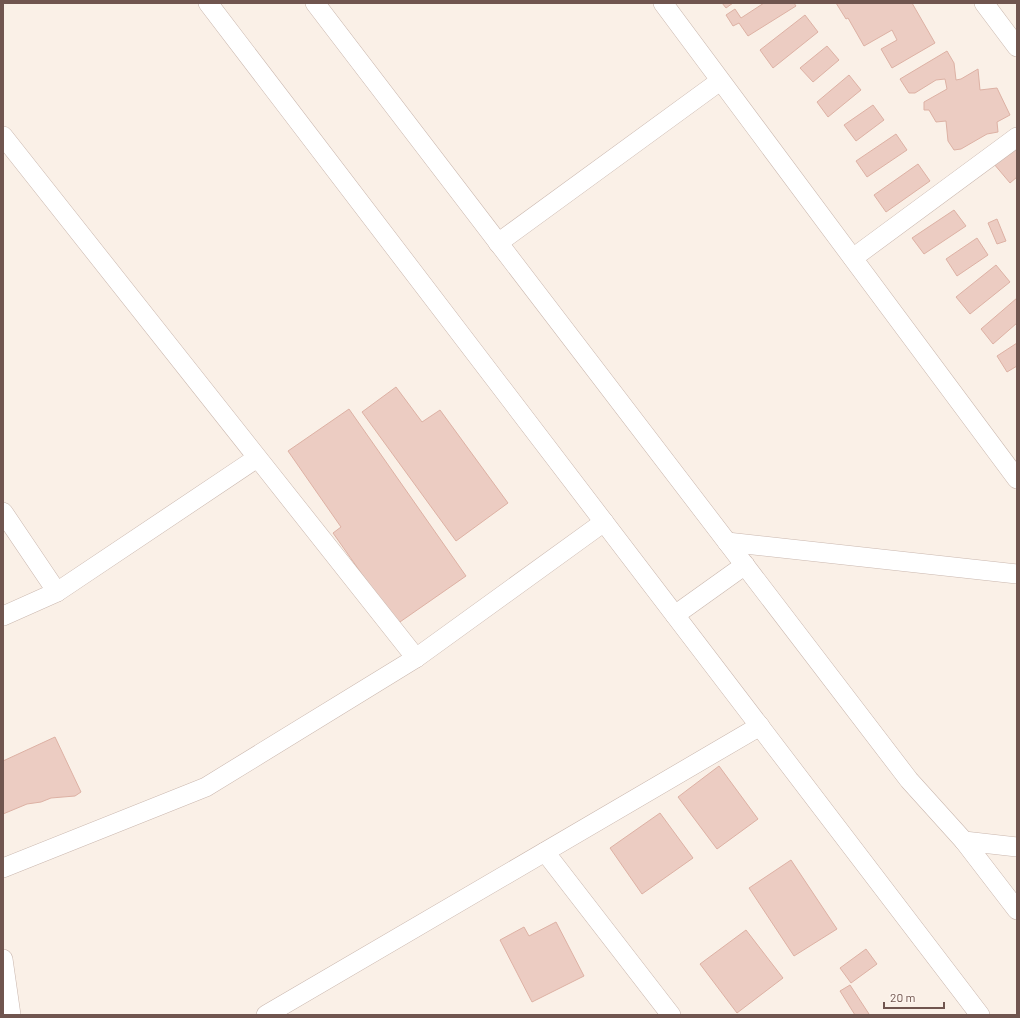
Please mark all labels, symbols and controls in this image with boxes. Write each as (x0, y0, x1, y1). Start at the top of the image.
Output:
scale bar (884, 984, 944, 1010)
text: 20 m (890, 990, 916, 1004)

